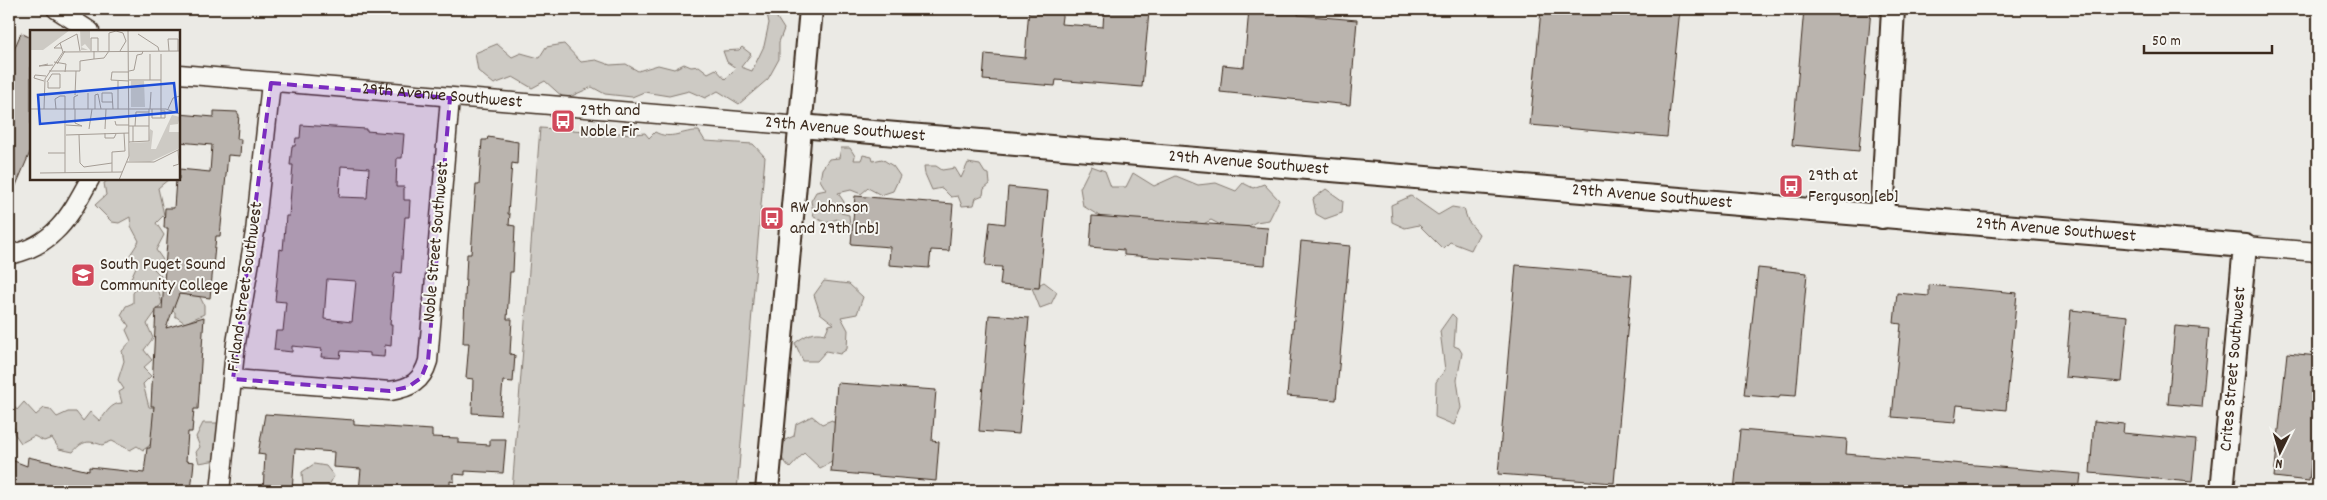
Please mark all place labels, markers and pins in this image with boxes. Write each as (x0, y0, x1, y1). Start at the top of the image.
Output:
place label: 29th and Noble Fir (580, 99, 640, 145)
bus stop icon: 29th and Noble Fir (550, 108, 576, 134)
place label: 29th at Ferguson [eb] (1808, 164, 1898, 210)
bus stop icon: 29th at Ferguson [eb] (1778, 173, 1804, 199)
place label: RW Johnson and 29th [nb] (790, 196, 879, 242)
bus stop icon: RW Johnson and 29th [nb] (759, 205, 785, 231)
place label: South Puget Sound Community College (100, 253, 228, 299)
school or university icon: South Puget Sound Community College (70, 262, 96, 288)

